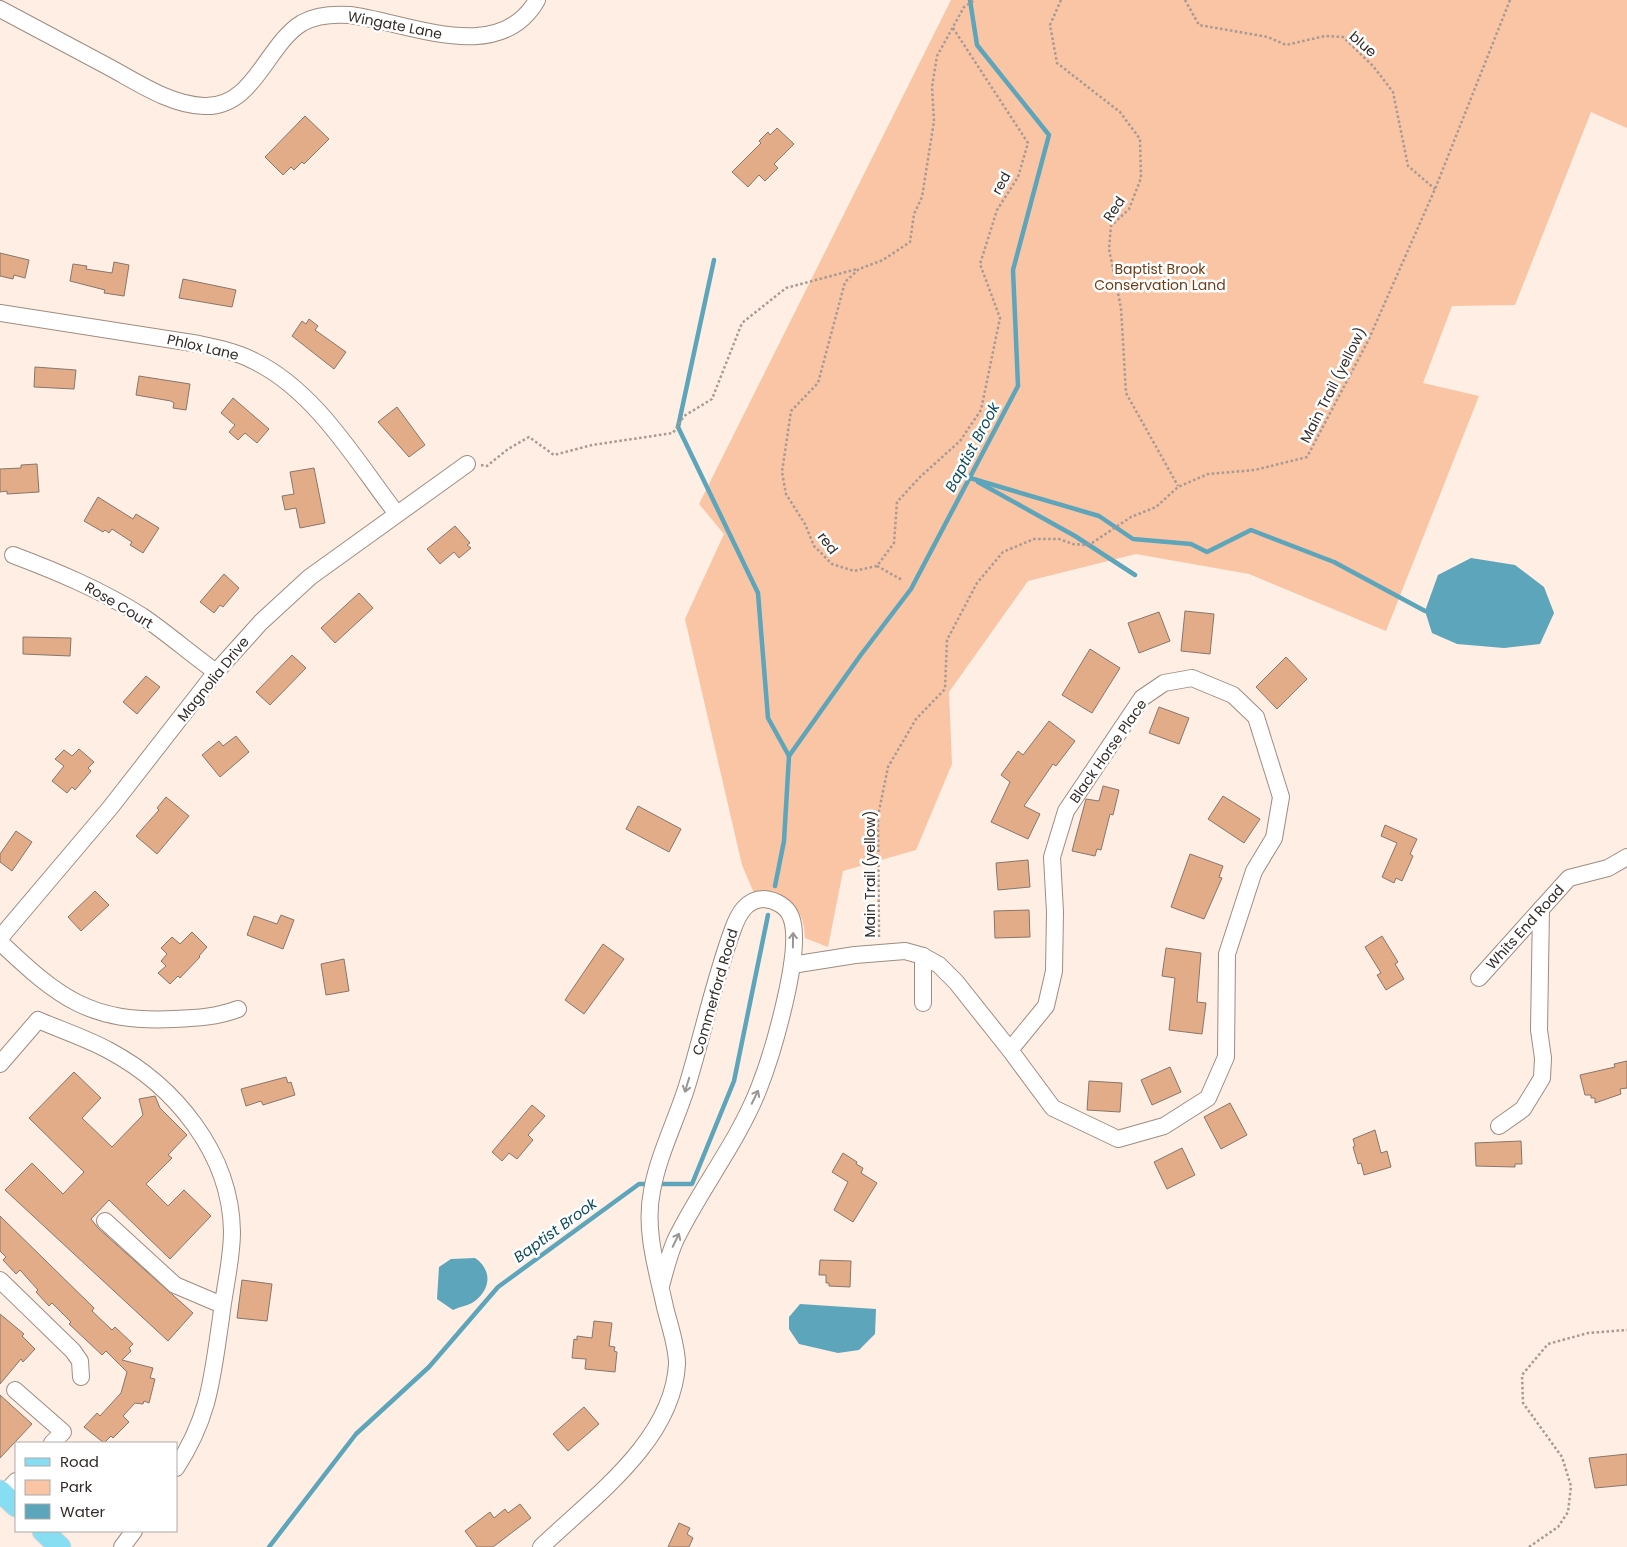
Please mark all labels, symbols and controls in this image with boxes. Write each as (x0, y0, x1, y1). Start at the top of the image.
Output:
street label: Wingate Lane (346, 6, 444, 44)
street label: blue (1345, 26, 1381, 62)
street label: red (987, 168, 1015, 198)
street label: Red (1098, 192, 1130, 226)
park label: Baptist Brook Conservation Land (1094, 259, 1226, 295)
street label: Main Trail (yellow) (1295, 324, 1371, 446)
street label: Phlox Lane (165, 329, 241, 365)
water label: Baptist Brook (940, 398, 1005, 495)
street label: red (813, 528, 843, 558)
street label: Rose Court (81, 577, 157, 633)
street label: Magnolia Drive (172, 632, 254, 726)
street label: Black Horse Place (1065, 695, 1152, 807)
street label: Main Trail (yellow) (860, 810, 880, 938)
street label: Whits End Road (1481, 880, 1569, 974)
street label: Commerford Road (687, 926, 743, 1058)
one-way arrow (788, 933, 798, 949)
one-way arrow (682, 1076, 692, 1092)
one-way arrow (750, 1090, 760, 1105)
water label: Baptist Brook (509, 1192, 602, 1267)
one-way arrow (672, 1233, 682, 1248)
legend (15, 1442, 178, 1532)
text: Road (60, 1451, 99, 1472)
text: Park (60, 1476, 92, 1497)
text: Water (60, 1501, 106, 1522)

